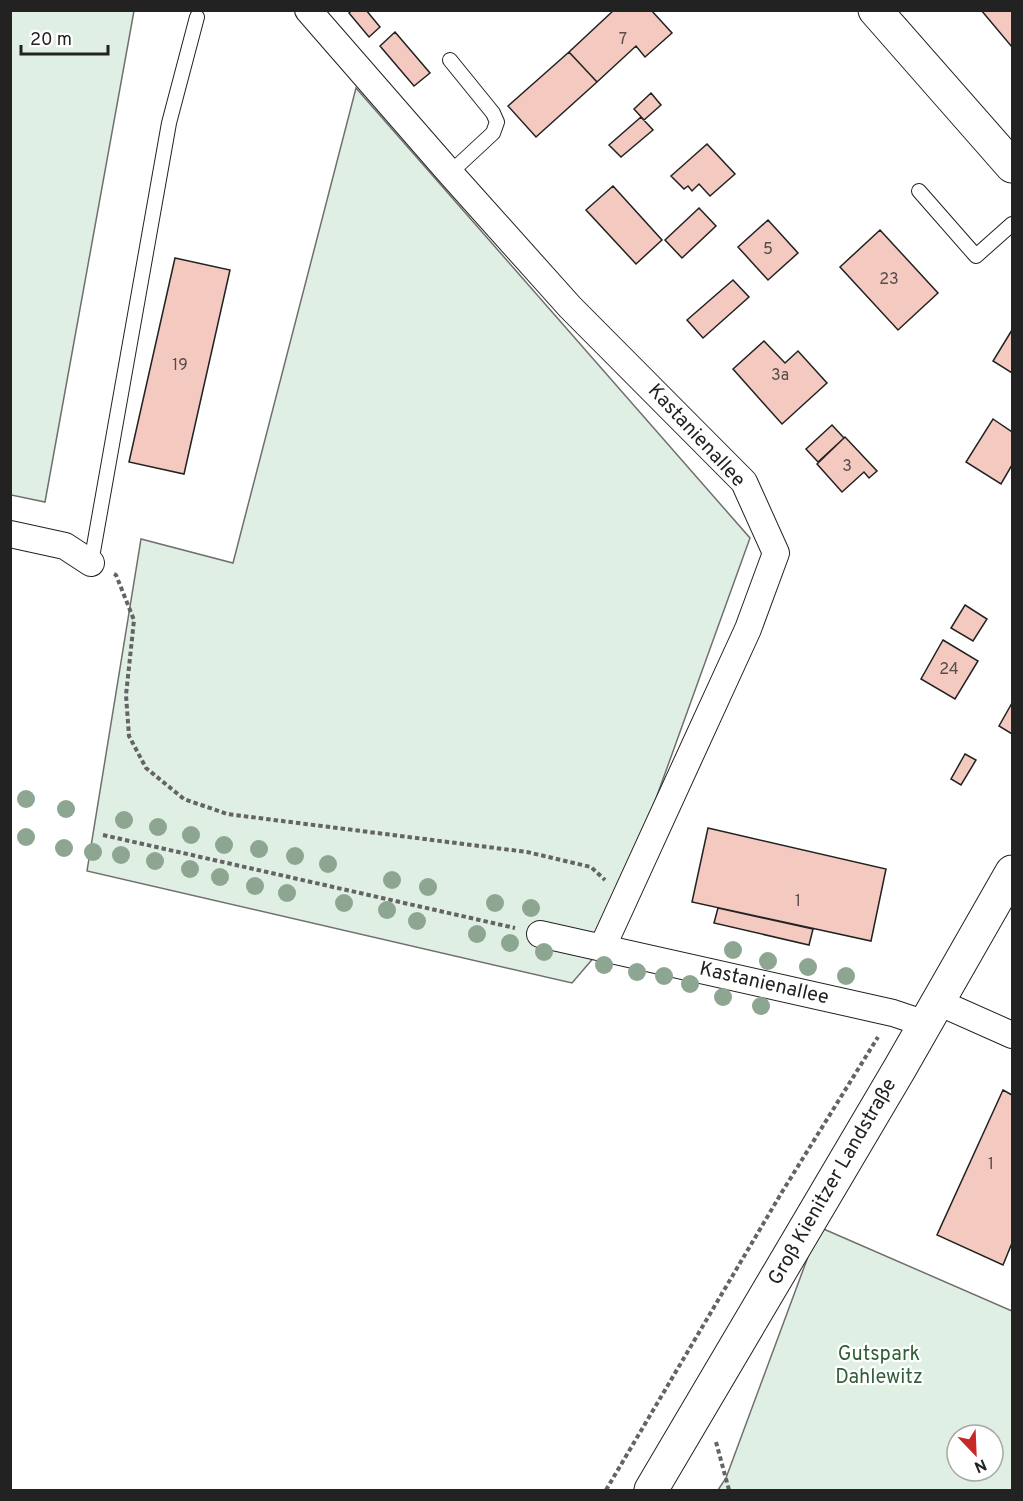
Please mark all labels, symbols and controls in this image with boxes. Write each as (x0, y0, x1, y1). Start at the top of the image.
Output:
scale bar (21, 18, 108, 56)
text: 20 m (30, 29, 72, 52)
house number: 7 (619, 30, 627, 50)
house number: 5 (763, 240, 773, 260)
house number: 23 (879, 270, 899, 290)
house number: 19 (172, 356, 188, 376)
house number: 3a (771, 366, 789, 386)
street label: Kastanienallee (641, 379, 751, 493)
house number: 3 (842, 457, 852, 477)
house number: 24 (939, 660, 959, 680)
house number: 1 (795, 892, 801, 912)
street label: Kastanienallee (697, 956, 831, 1012)
street label: Groß Kienitzer Landstraße (763, 1074, 903, 1290)
house number: 1 (988, 1155, 994, 1175)
park label: Gutspark Dahlewitz (835, 1342, 923, 1391)
north arrow (945, 1423, 1005, 1483)
text: N (971, 1454, 989, 1476)

